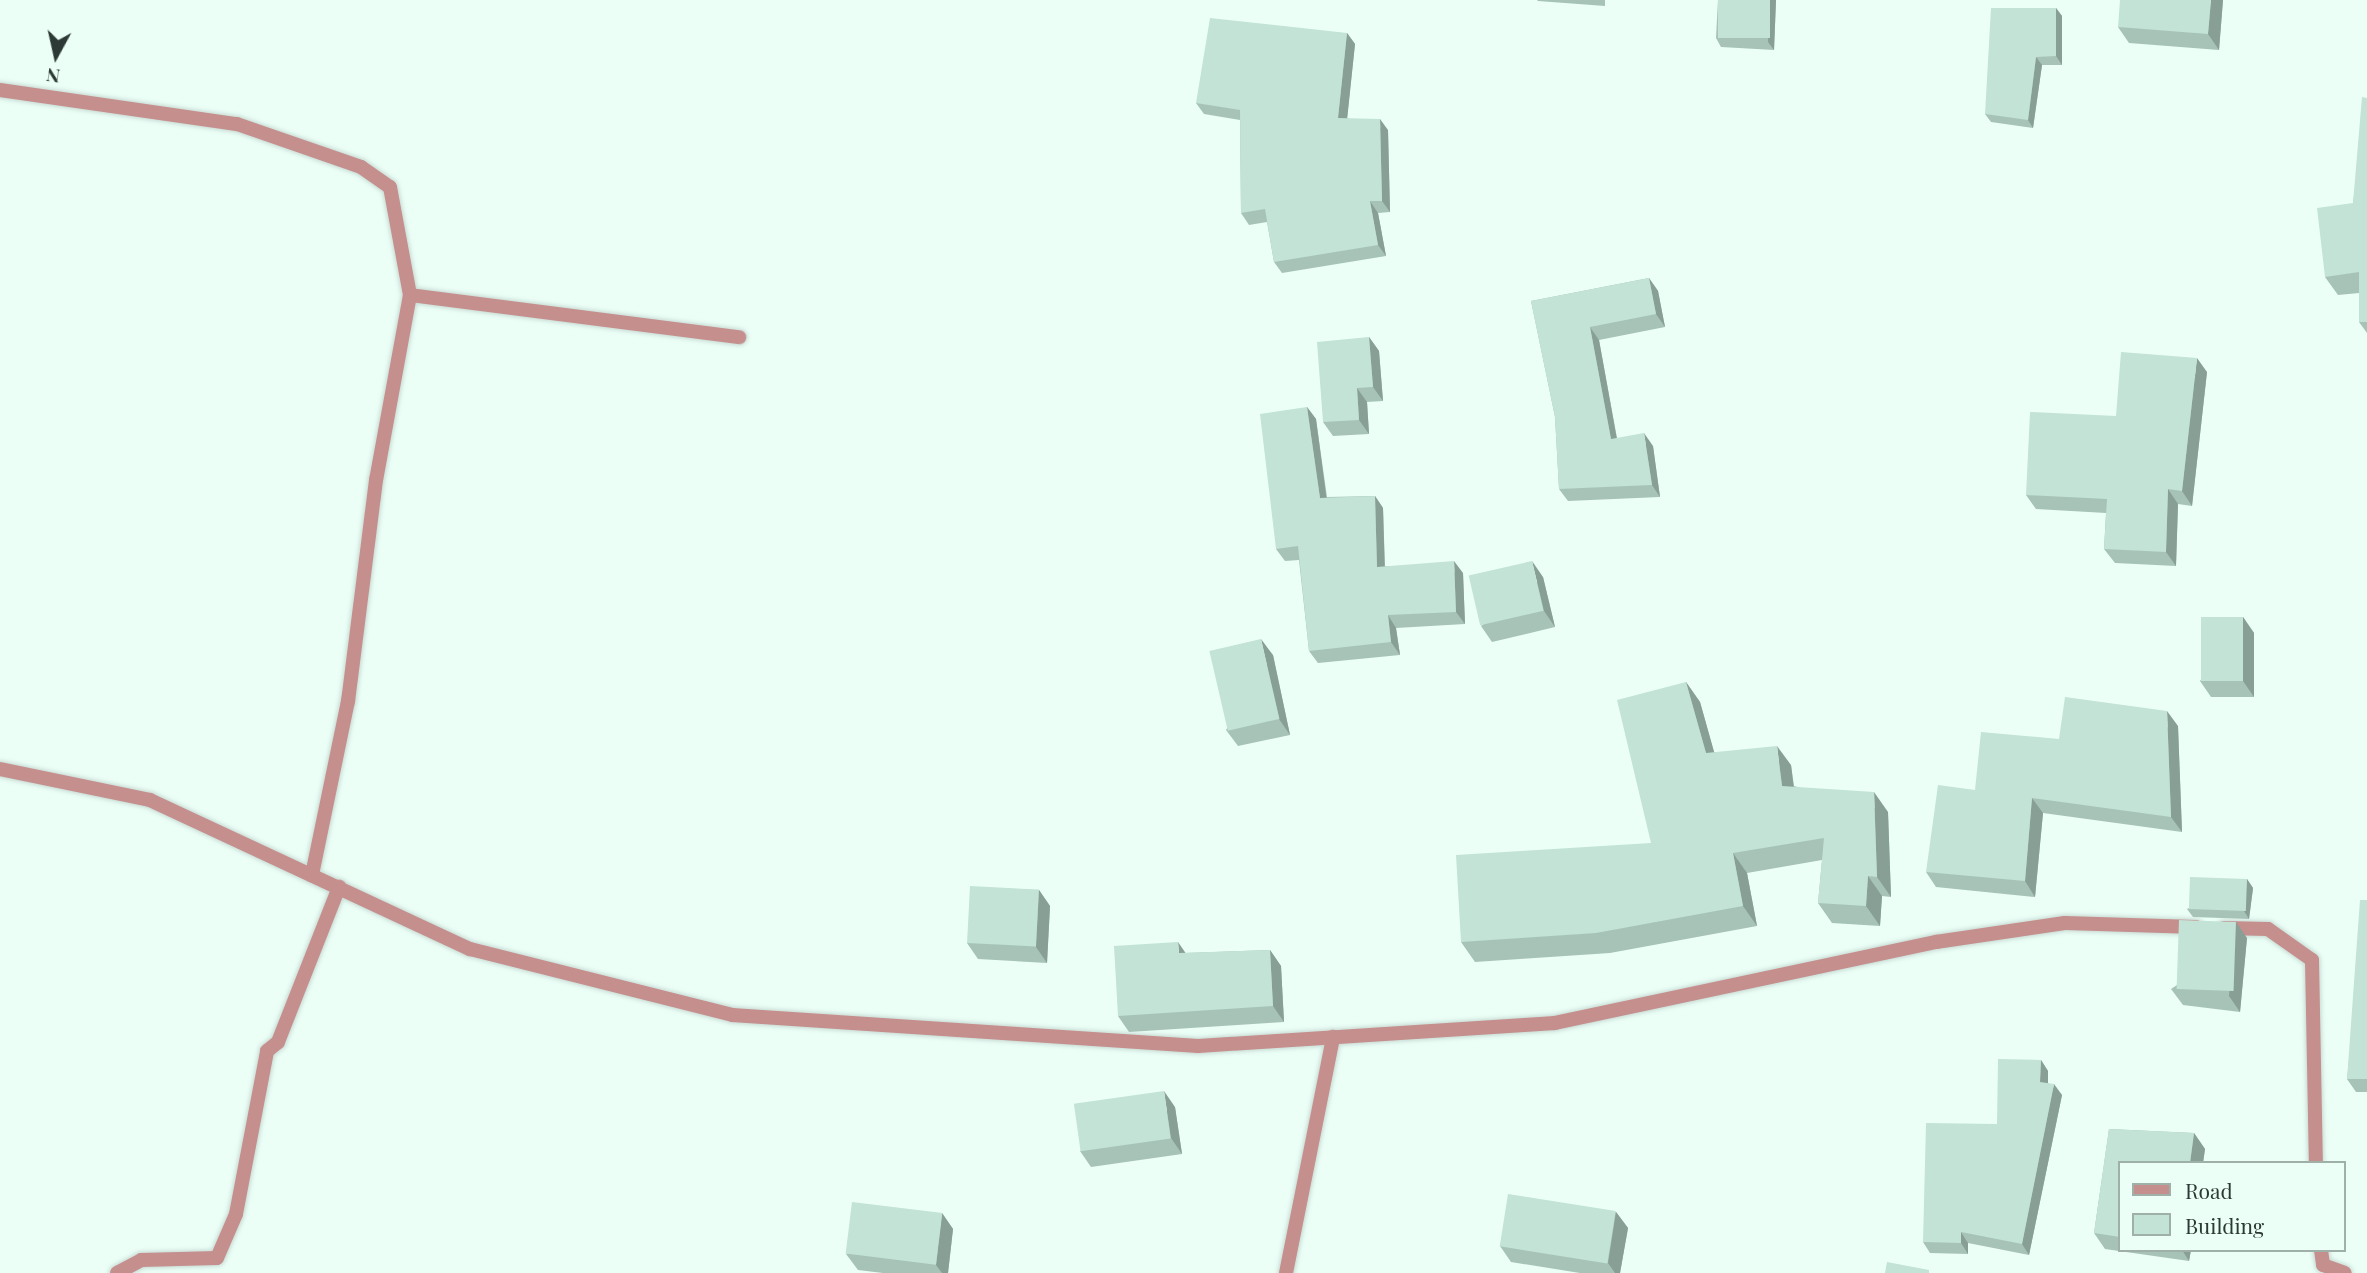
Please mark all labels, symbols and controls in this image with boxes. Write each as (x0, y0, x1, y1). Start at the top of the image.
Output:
north arrow (21, 21, 91, 91)
text: N (44, 63, 62, 91)
legend (2118, 1161, 2346, 1252)
text: Road (2185, 1176, 2233, 1204)
text: Building (2185, 1211, 2264, 1239)

